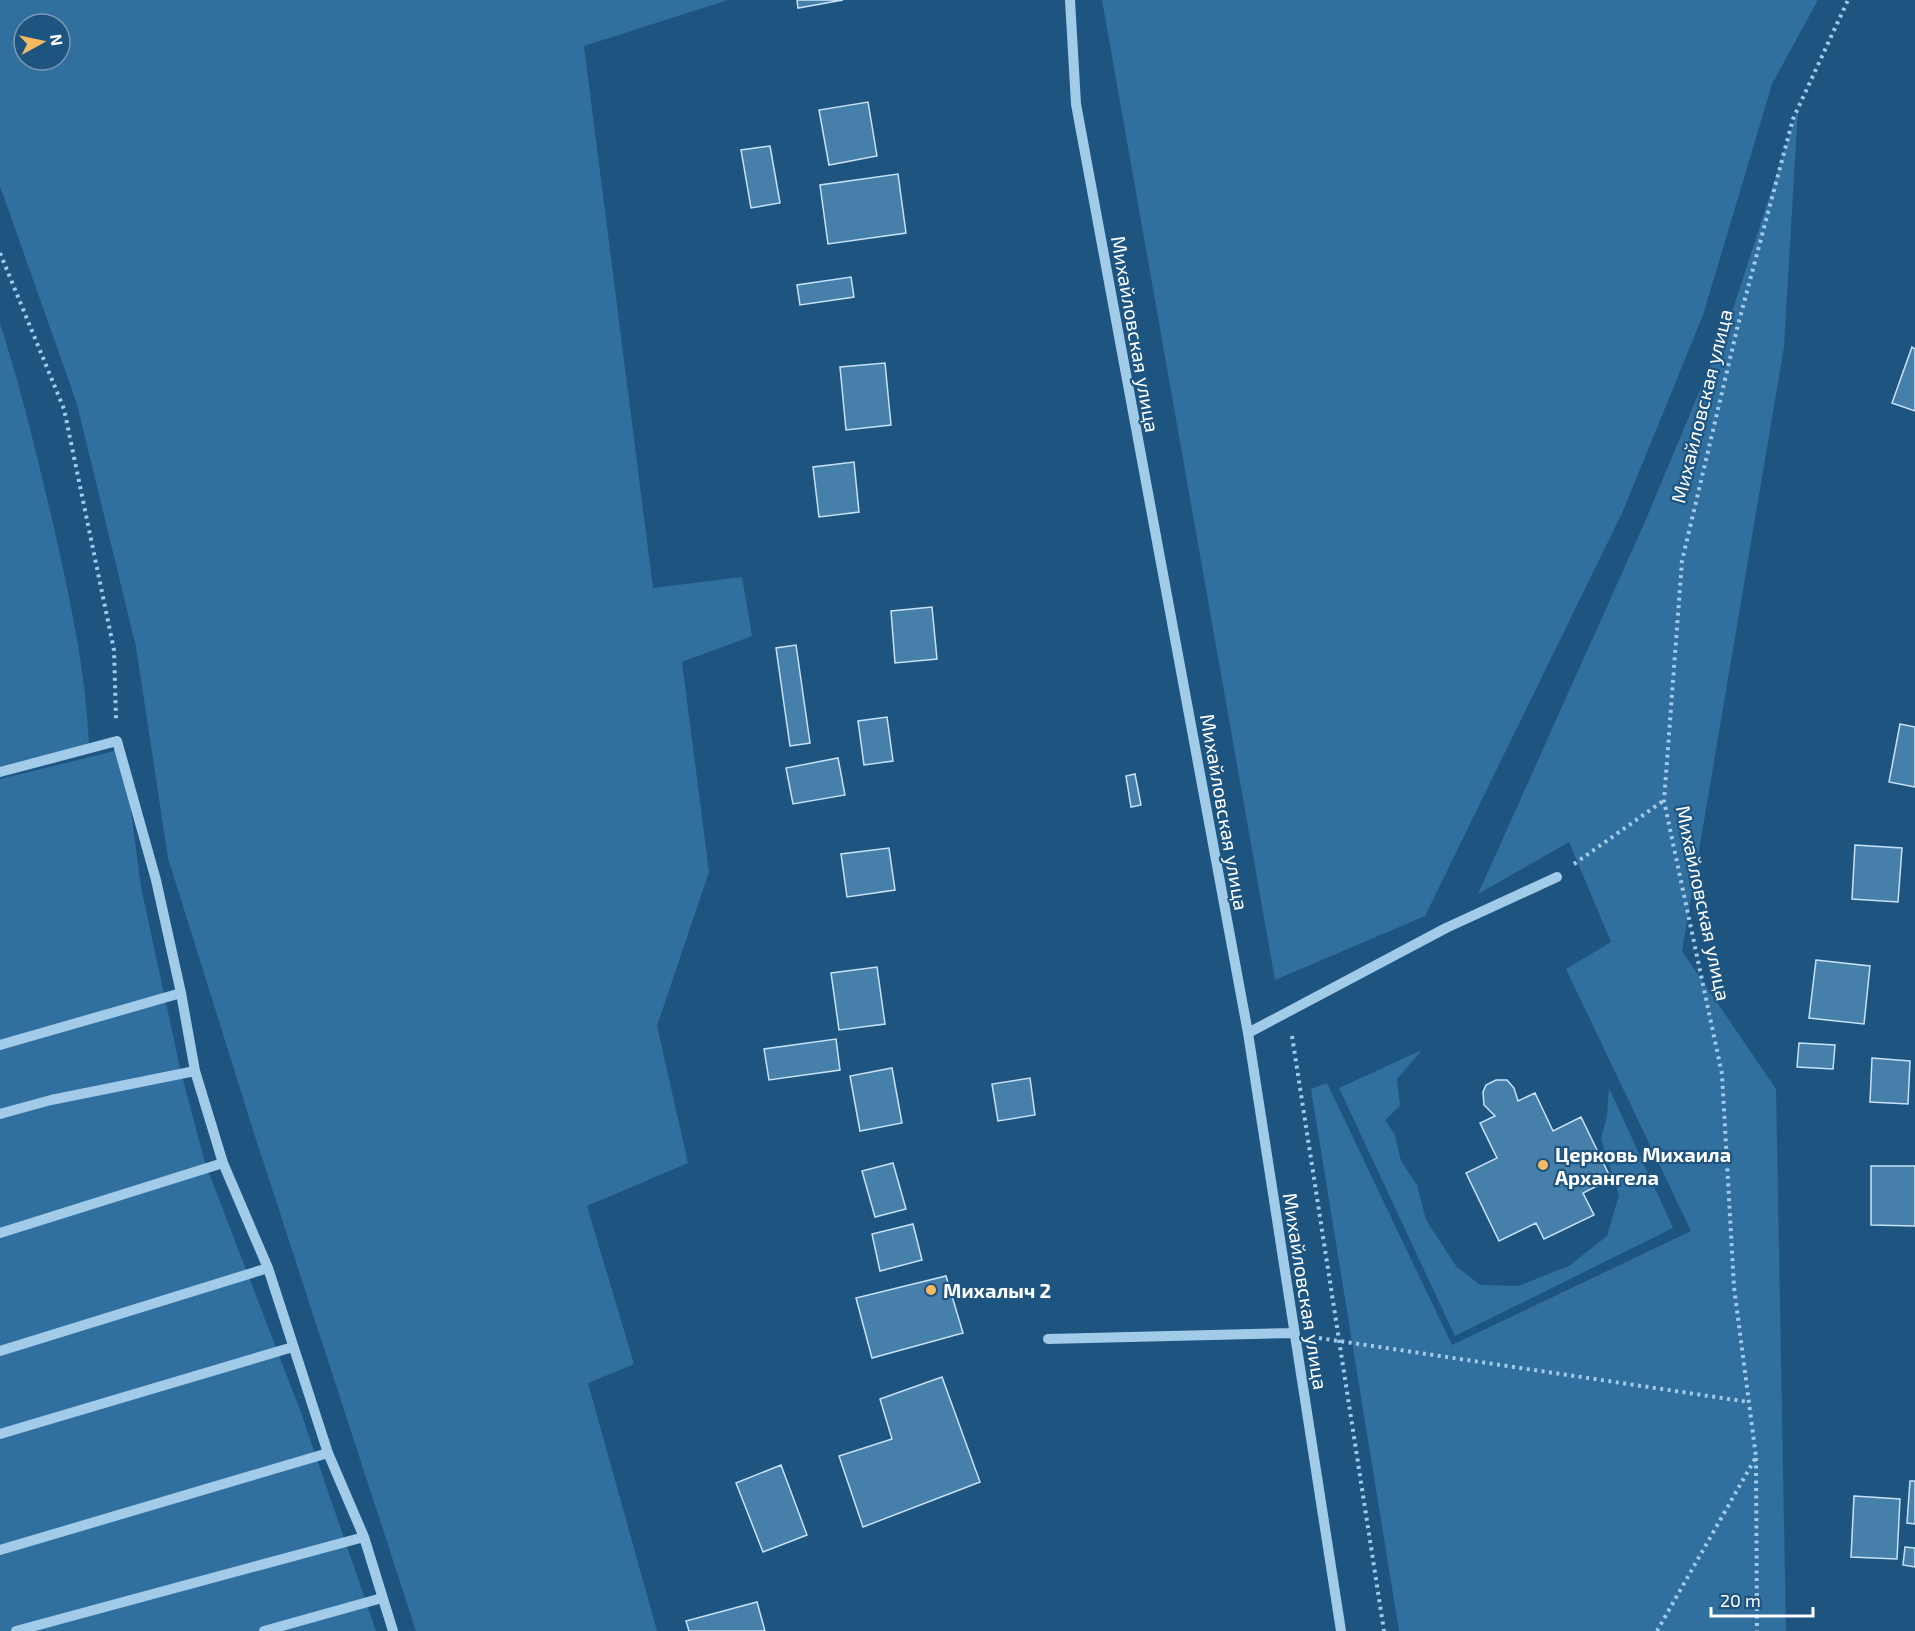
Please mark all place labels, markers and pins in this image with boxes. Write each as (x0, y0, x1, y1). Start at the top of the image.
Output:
place label: Церковь Михаила Архангела (1555, 1142, 1731, 1189)
marker: Церковь Михаила Архангела (1536, 1158, 1550, 1172)
place label: Михалыч 2 (943, 1278, 1051, 1302)
marker: Михалыч 2 (924, 1283, 938, 1297)

